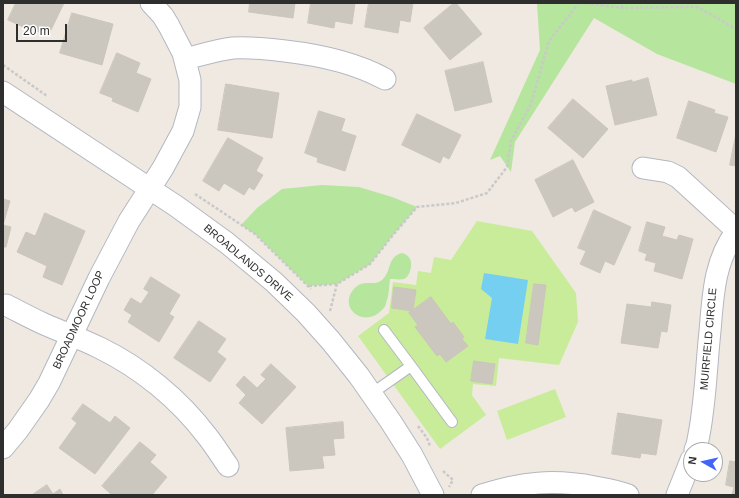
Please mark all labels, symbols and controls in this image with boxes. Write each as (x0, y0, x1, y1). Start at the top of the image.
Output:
scale bar (18, 16, 69, 42)
text: 20 m (23, 24, 50, 38)
street label: BROADLANDS DRIVE (201, 222, 295, 304)
street label: BROADMOOR LOOP (50, 269, 108, 371)
street label: MUIRFIELD CIRCLE (698, 287, 720, 391)
north arrow (683, 442, 723, 482)
text: N (686, 456, 699, 465)

